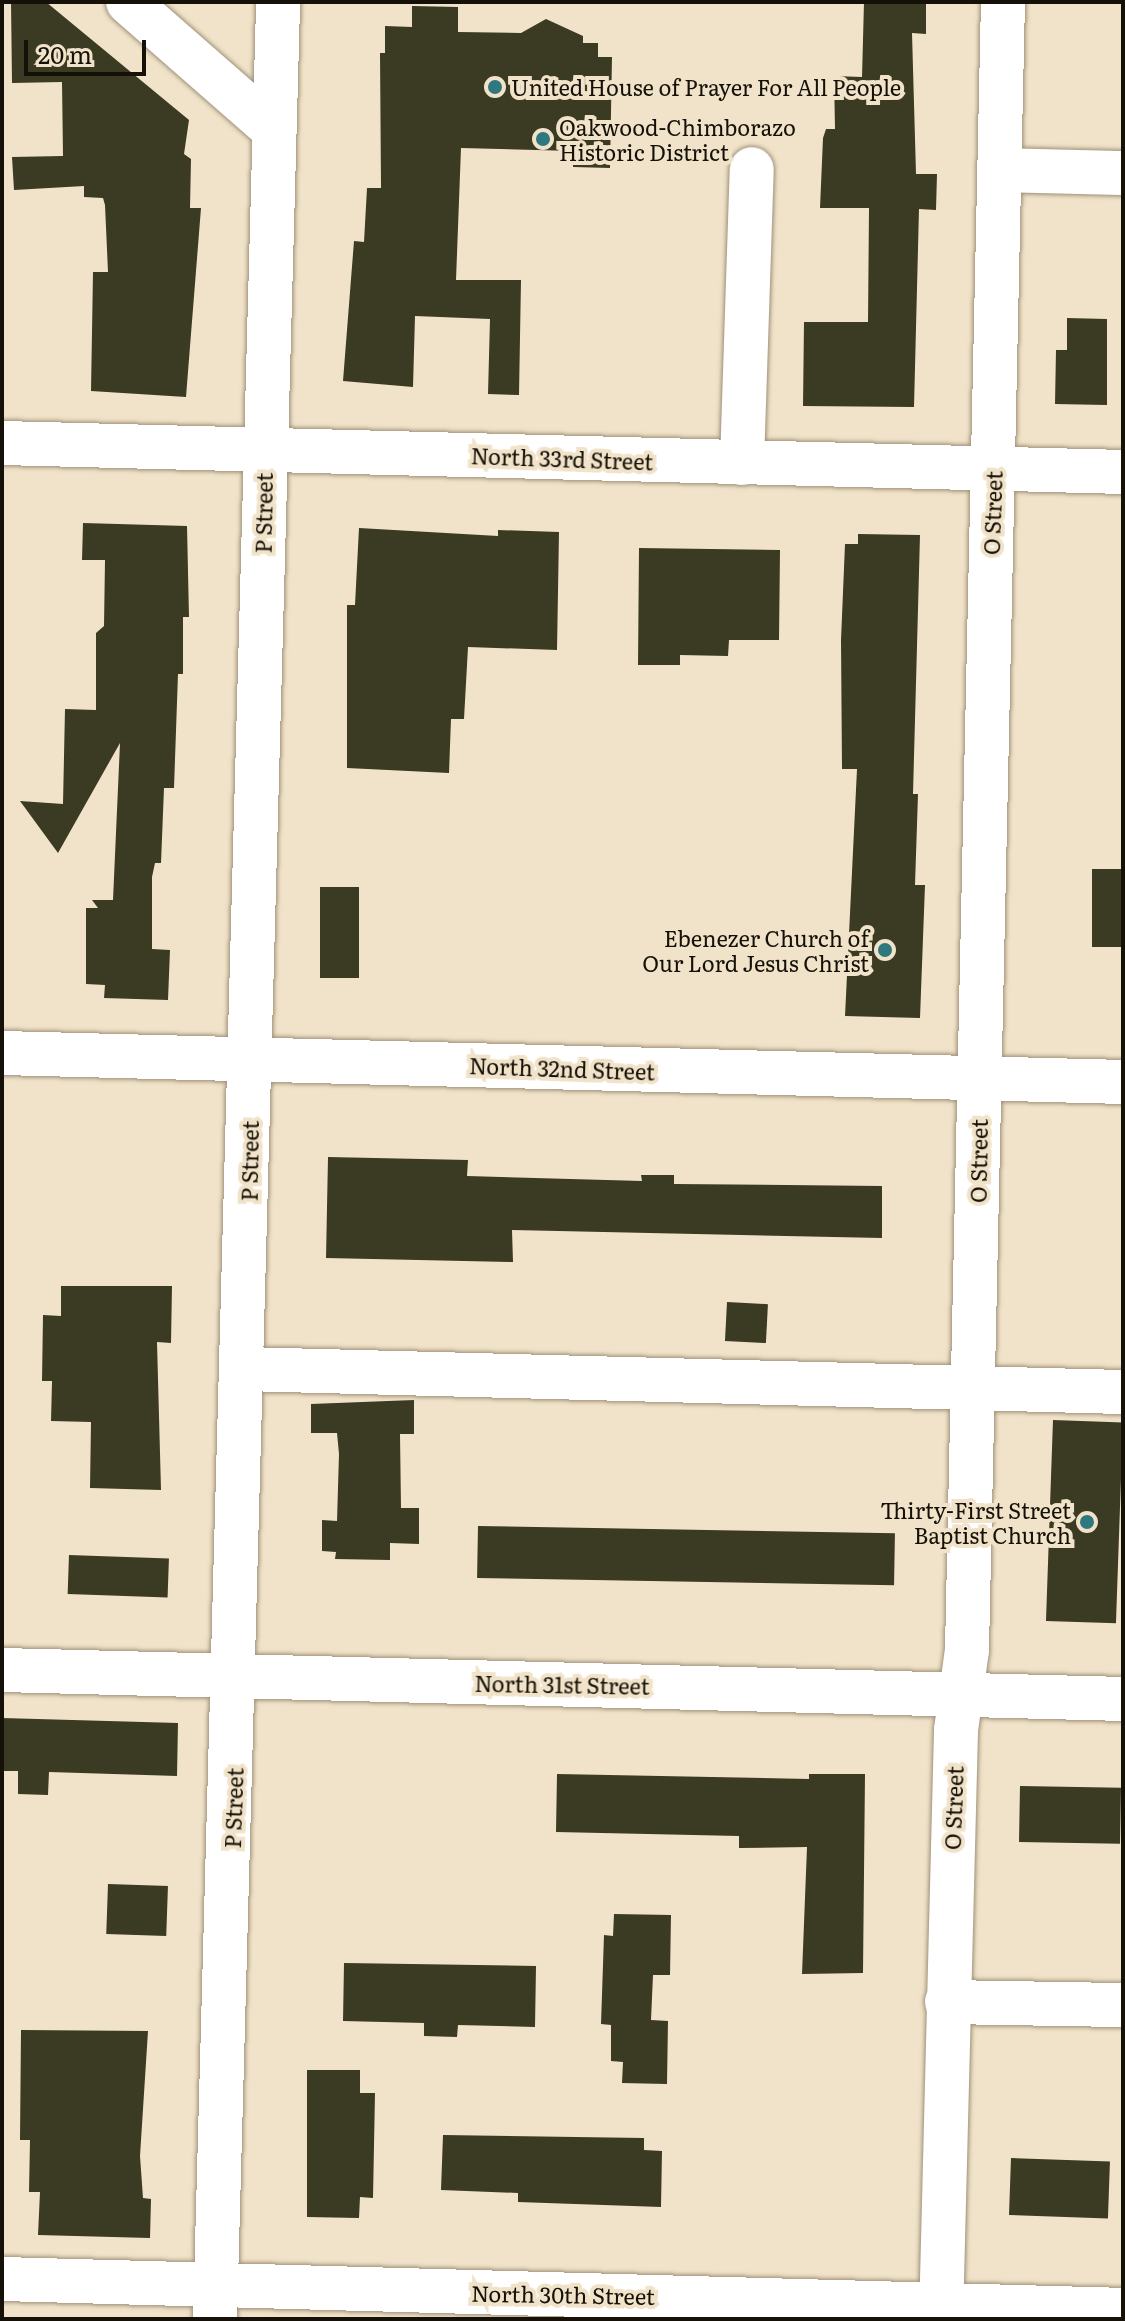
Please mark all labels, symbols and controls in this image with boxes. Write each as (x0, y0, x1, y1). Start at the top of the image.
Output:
scale bar (28, 24, 150, 74)
text: 20 m (38, 36, 92, 71)
place label: United House of Prayer For All People (511, 74, 901, 100)
marker: United House of Prayer For All People (486, 78, 504, 96)
place label: Oakwood-Chimborazo Historic District (559, 113, 796, 164)
marker: Oakwood-Chimborazo Historic District (534, 130, 552, 148)
street label: North 33rd Street (470, 442, 654, 474)
street label: O Street (977, 471, 1007, 555)
street label: P Street (249, 472, 277, 554)
place label: Ebenezer Church of Our Lord Jesus Christ (642, 924, 869, 976)
marker: Ebenezer Church of Our Lord Jesus Christ (876, 941, 894, 959)
street label: North 32nd Street (469, 1052, 655, 1084)
street label: O Street (964, 1119, 992, 1203)
street label: P Street (235, 1120, 263, 1202)
place label: Thirty-First Street Baptist Church (880, 1496, 1071, 1548)
marker: Thirty-First Street Baptist Church (1078, 1513, 1096, 1531)
street label: North 31st Street (474, 1669, 650, 1699)
street label: O Street (938, 1766, 968, 1850)
street label: P Street (218, 1767, 248, 1849)
street label: North 30th Street (471, 2279, 655, 2309)

